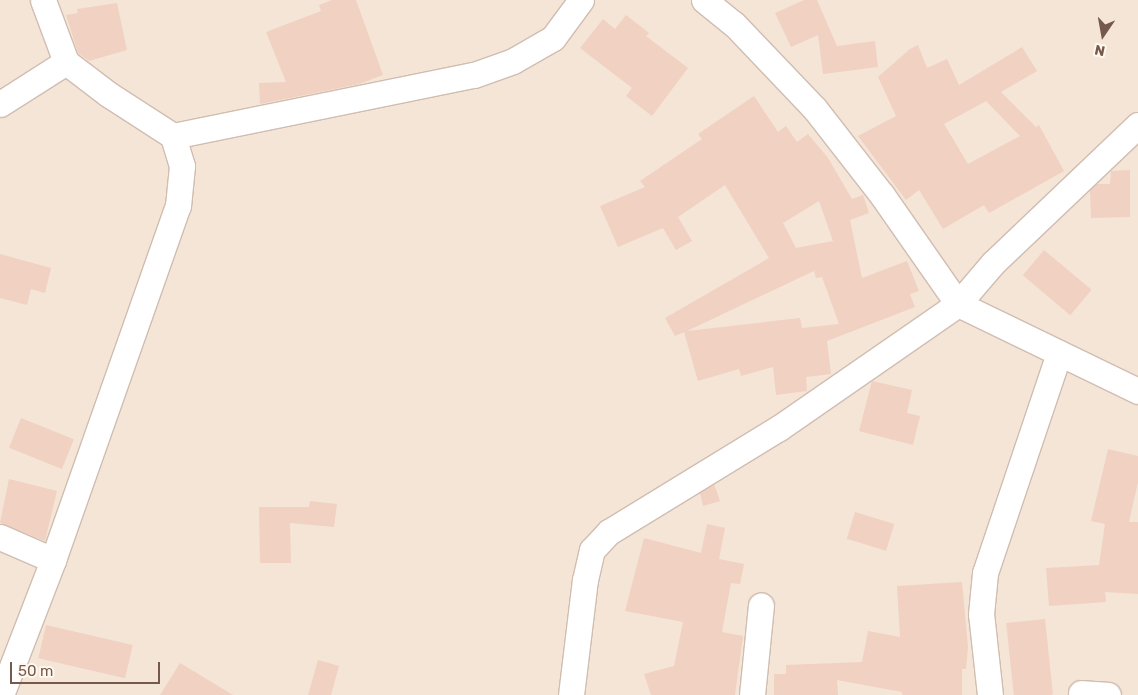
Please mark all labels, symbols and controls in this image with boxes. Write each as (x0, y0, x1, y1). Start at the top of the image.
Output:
north arrow (1078, 10, 1128, 60)
text: N (1093, 41, 1106, 60)
scale bar (12, 652, 162, 684)
text: 50 m (18, 662, 53, 680)

